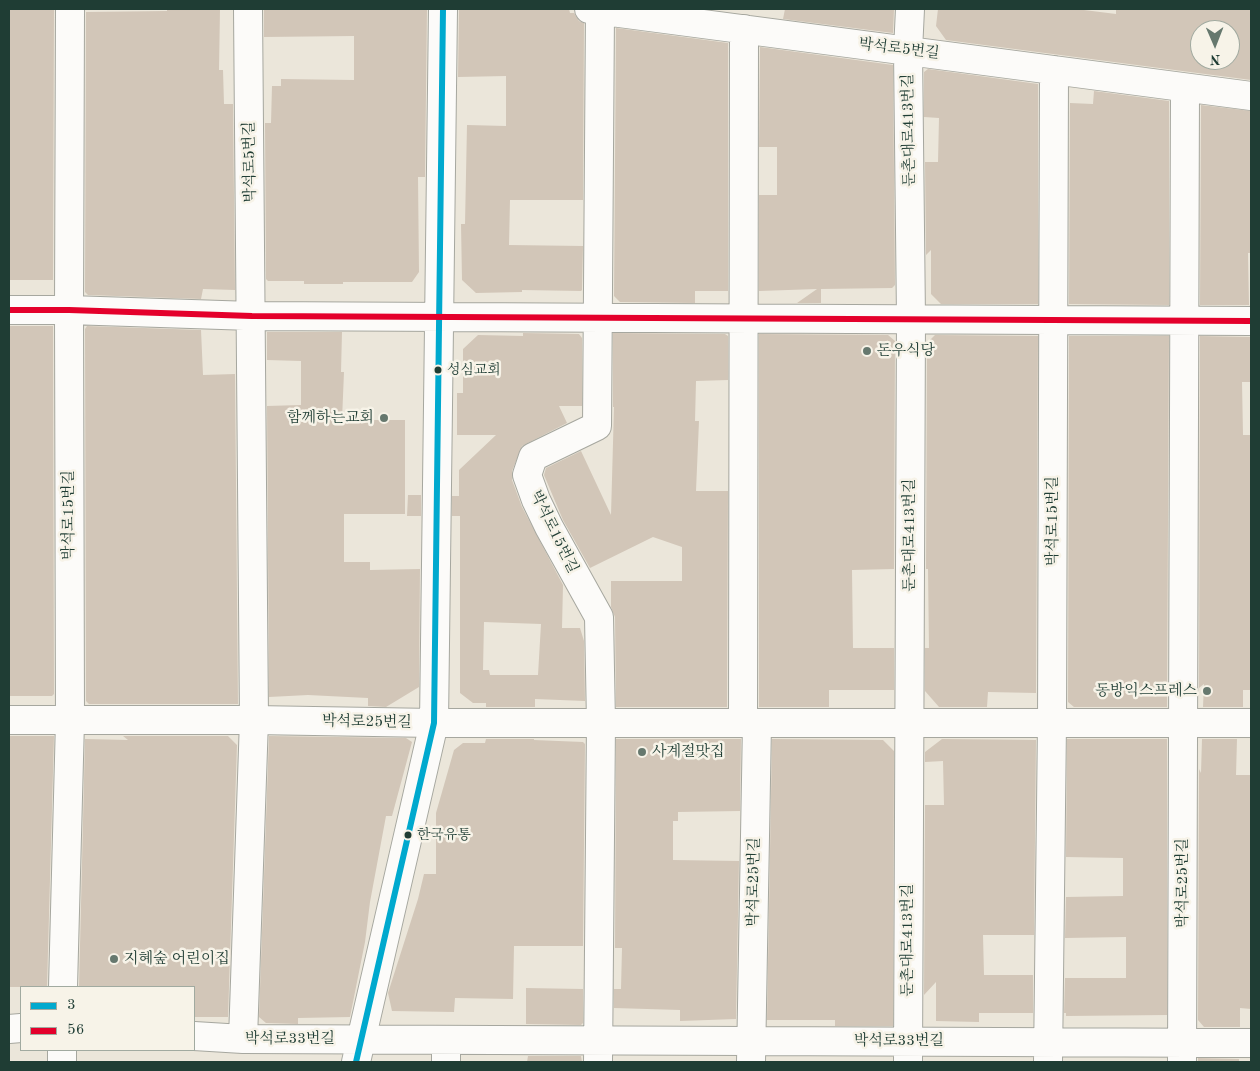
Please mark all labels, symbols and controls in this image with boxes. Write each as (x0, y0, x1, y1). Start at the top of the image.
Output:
north arrow (1190, 20, 1240, 70)
street label: 박석로5번길 (858, 35, 940, 63)
text: N (1210, 52, 1221, 66)
street label: 둔촌대로413번길 (899, 73, 919, 187)
street label: 박석로5번길 (240, 121, 260, 203)
place label: 돈우식당 (877, 342, 935, 360)
marker: 돈우식당 (861, 345, 873, 357)
place label: 성심교회 (447, 362, 501, 378)
marker: 성심교회 (433, 365, 443, 375)
place label: 함께하는교회 (287, 409, 374, 427)
marker: 함께하는교회 (378, 412, 390, 424)
street label: 박석로15번길 (60, 470, 78, 560)
street label: 박석로15번길 (1044, 476, 1062, 566)
street label: 둔촌대로413번길 (901, 478, 919, 592)
street label: 박석로15번길 (526, 488, 582, 576)
place label: 동방익스프레스 (1096, 682, 1197, 700)
marker: 동방익스프레스 (1201, 685, 1213, 697)
street label: 박석로25번길 (322, 712, 412, 732)
place label: 사계절맛집 (652, 743, 724, 761)
marker: 사계절맛집 (636, 746, 648, 758)
place label: 한국유통 (417, 827, 471, 843)
marker: 한국유통 (403, 830, 413, 840)
street label: 박석로25번길 (744, 837, 764, 927)
street label: 박석로25번길 (1174, 838, 1192, 928)
street label: 둔촌대로413번길 (899, 883, 917, 997)
place label: 지혜숲 어린이집 (124, 950, 230, 968)
marker: 지혜숲 어린이집 (108, 953, 120, 965)
legend (20, 986, 195, 1051)
text: 3 (67, 998, 76, 1013)
text: 56 (67, 1023, 84, 1038)
street label: 박석로33번길 (245, 1030, 335, 1048)
street label: 박석로33번길 (854, 1032, 944, 1050)

